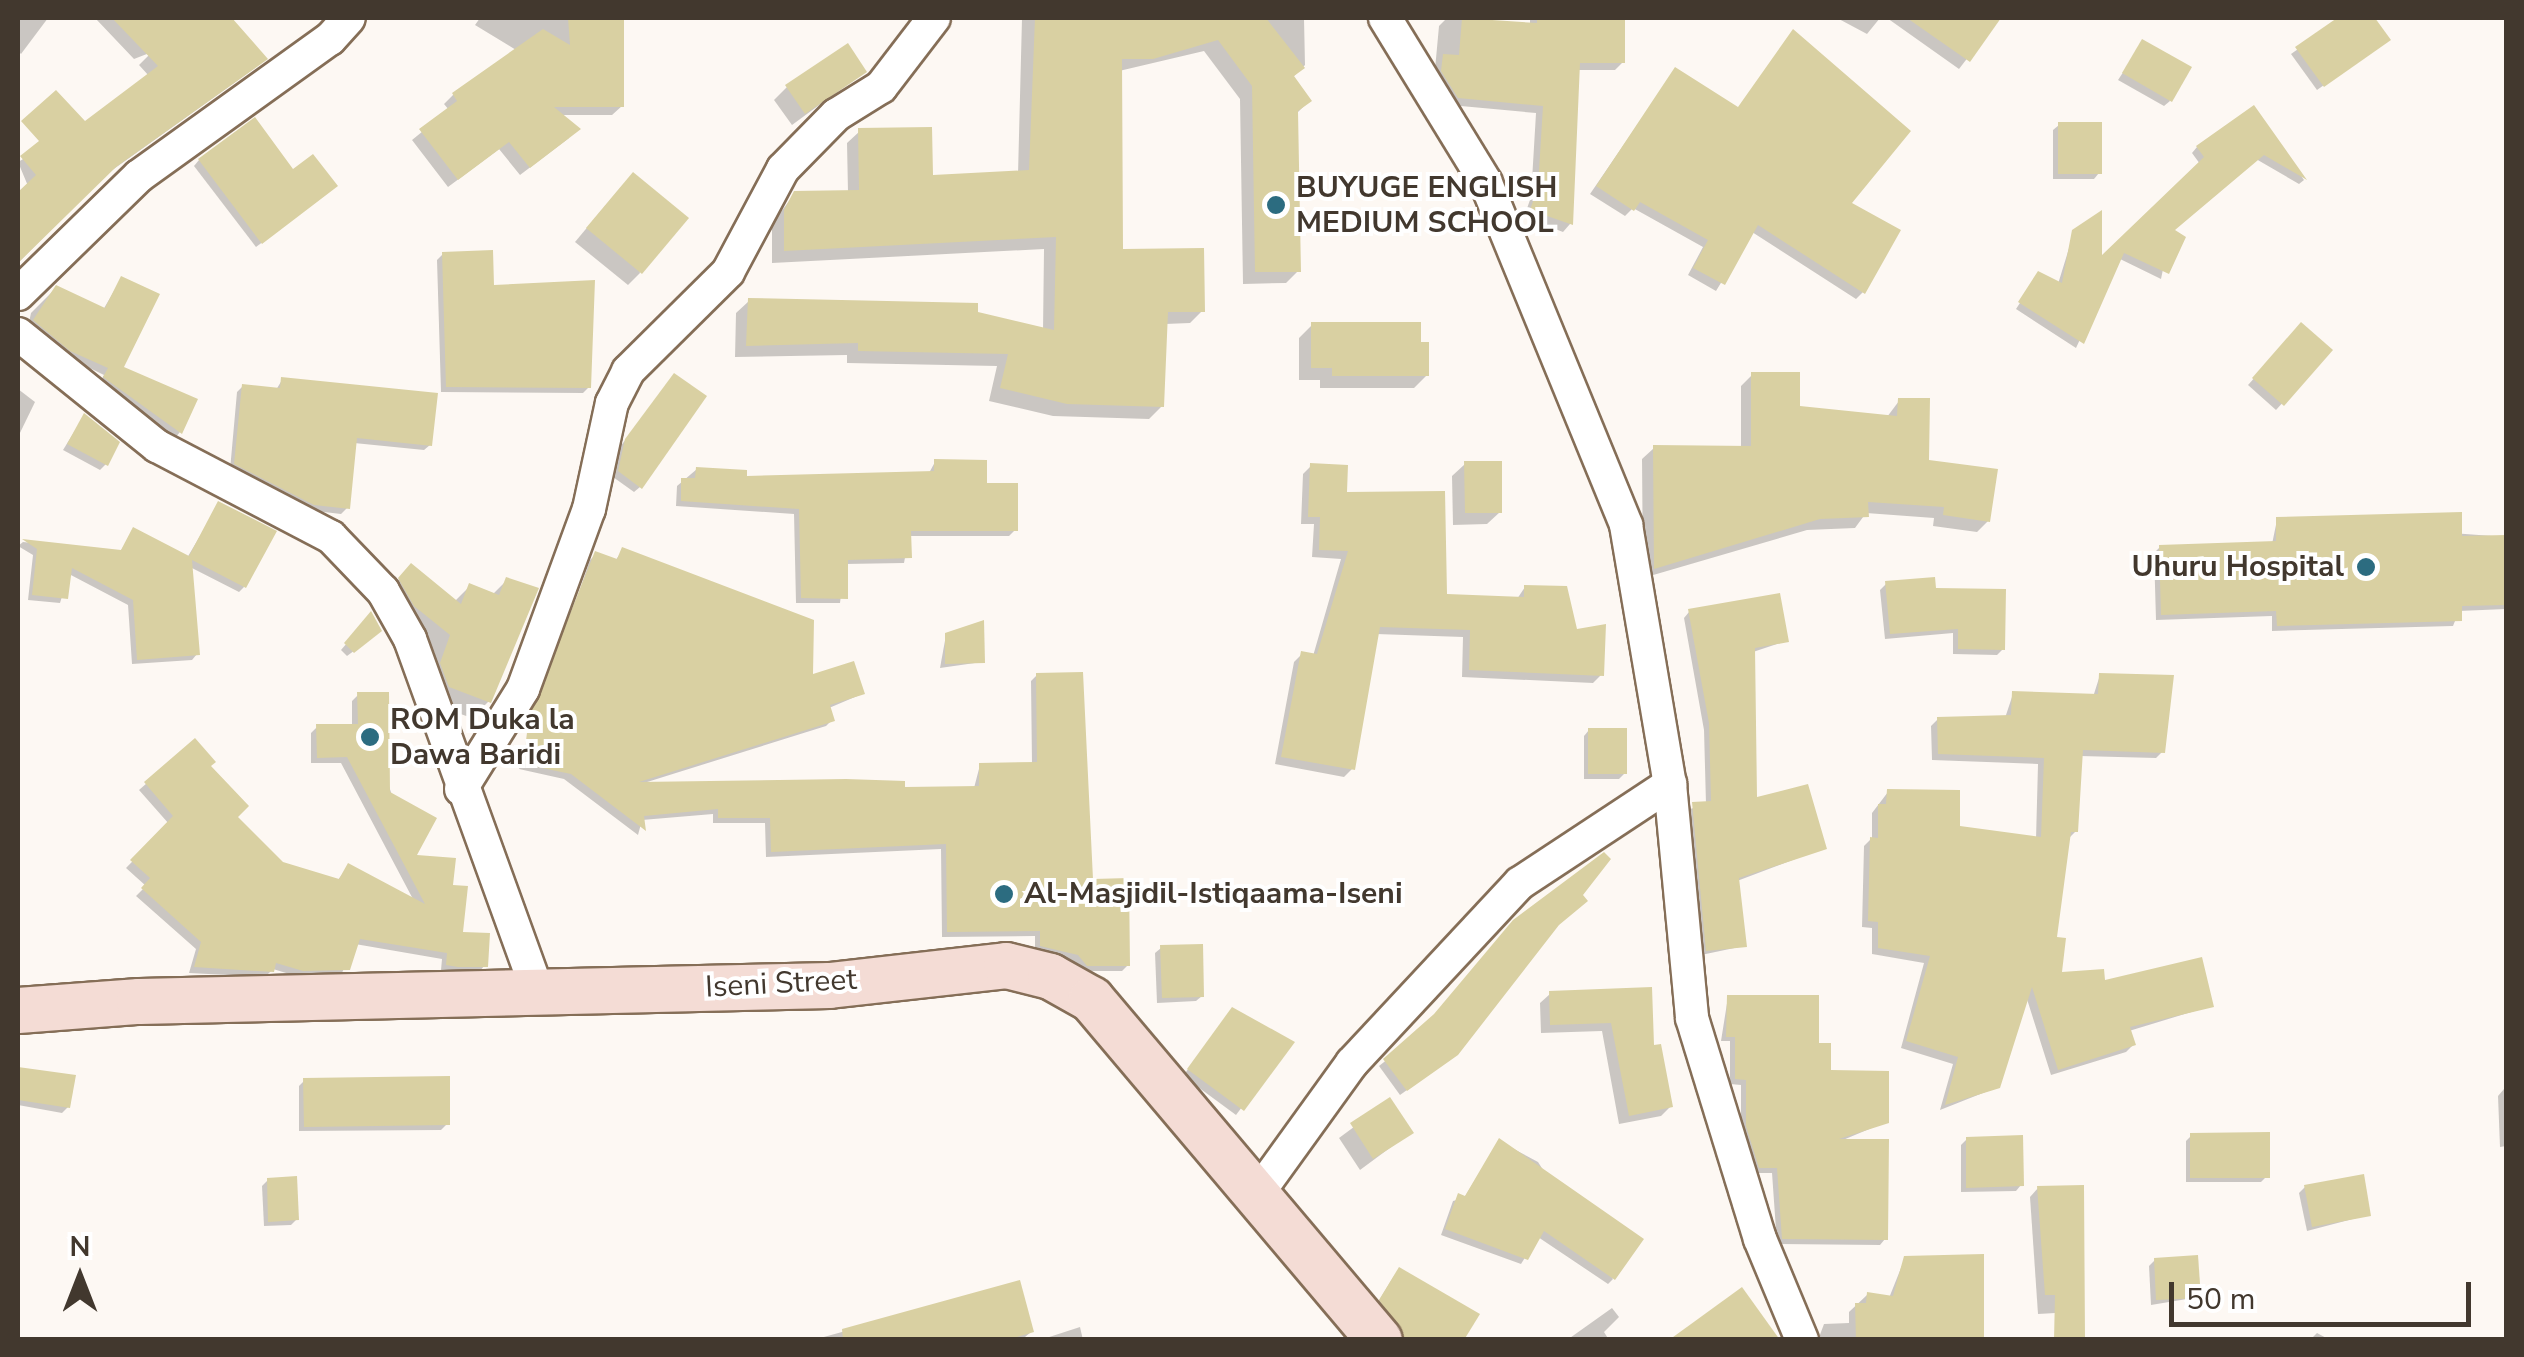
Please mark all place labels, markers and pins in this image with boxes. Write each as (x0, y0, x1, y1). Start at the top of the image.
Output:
place label: BUYUGE ENGLISH MEDIUM SCHOOL (1296, 170, 1557, 240)
marker: BUYUGE ENGLISH MEDIUM SCHOOL (1265, 194, 1287, 216)
place label: Uhuru Hospital (2131, 549, 2344, 585)
marker: Uhuru Hospital (2353, 554, 2379, 580)
place label: ROM Duka la Dawa Baridi (390, 702, 575, 772)
marker: ROM Duka la Dawa Baridi (359, 726, 381, 748)
place label: Al-Masjidil-Istiqaama-Iseni (1024, 876, 1403, 912)
marker: Al-Masjidil-Istiqaama-Iseni (993, 883, 1015, 905)

